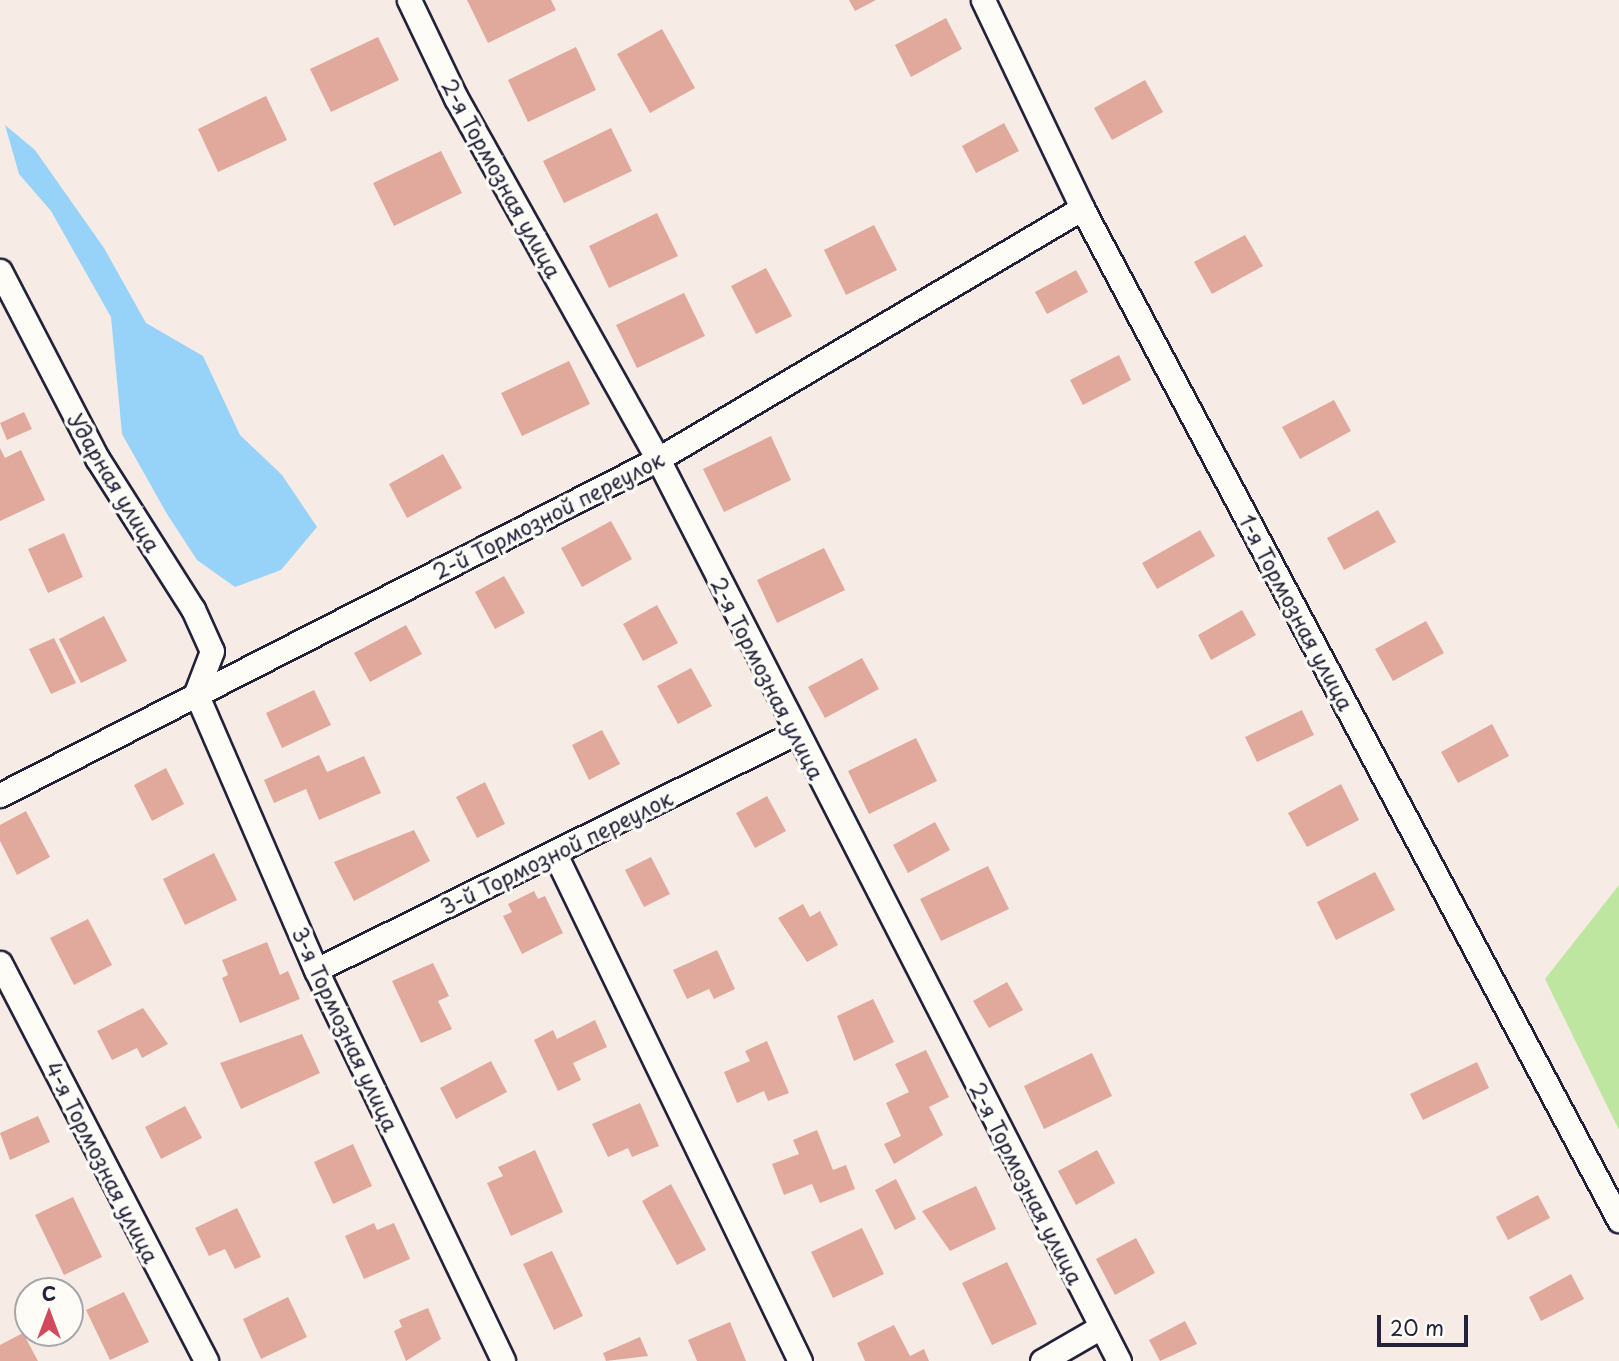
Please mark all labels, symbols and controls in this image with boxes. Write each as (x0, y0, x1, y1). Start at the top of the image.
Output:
street label: 2-я Тормозная улица (436, 73, 568, 283)
street label: Ударная улица (63, 407, 167, 557)
street label: 2-й Тормозной переулок (428, 446, 668, 584)
street label: 1-я Тормозная улица (1234, 509, 1360, 715)
street label: 2-я Тормозная улица (706, 572, 830, 784)
street label: 3-й Тормозной переулок (436, 785, 676, 919)
street label: 3-я Тормозная улица (287, 922, 405, 1136)
street label: 4-я Тормозная улица (41, 1056, 165, 1268)
street label: 2-я Тормозная улица (965, 1077, 1089, 1289)
north arrow (14, 1277, 84, 1347)
text: С (42, 1279, 56, 1307)
scale bar (1381, 1302, 1472, 1346)
text: 20 m (1390, 1311, 1444, 1343)

